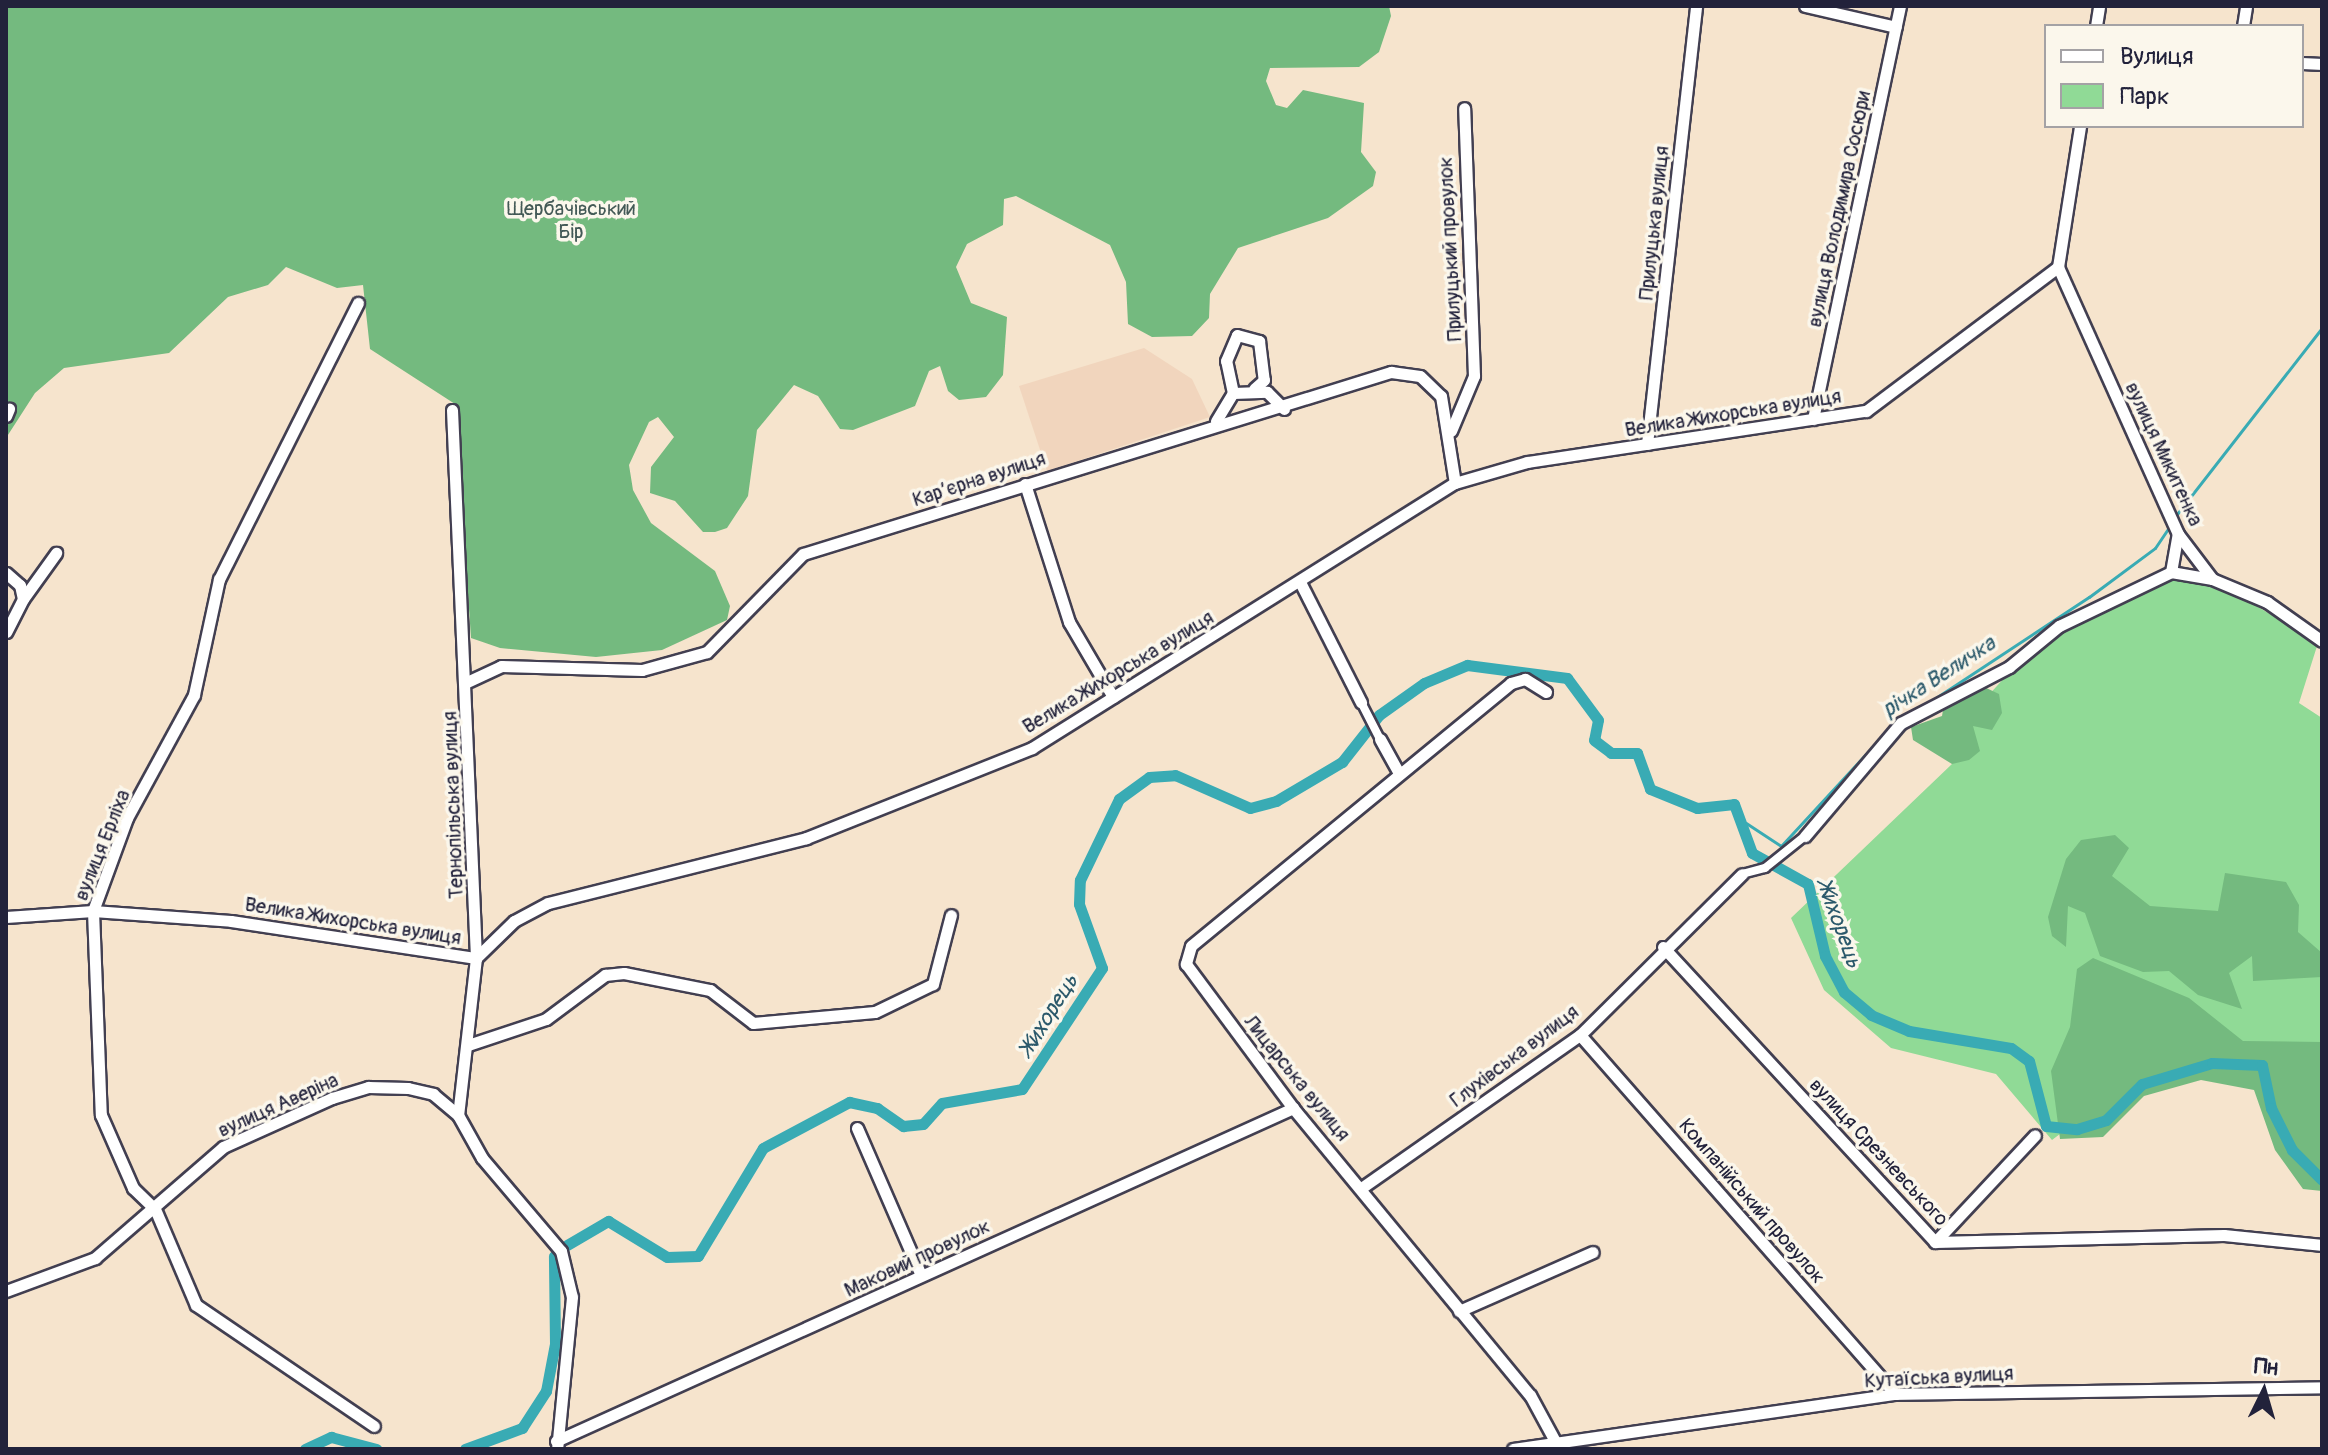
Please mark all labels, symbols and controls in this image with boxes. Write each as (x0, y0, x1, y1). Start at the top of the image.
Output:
legend (2044, 24, 2304, 128)
text: Вулиця (2120, 42, 2193, 71)
text: Парк (2120, 82, 2169, 111)
street label: вулиця Володимира Сосюри (1802, 89, 1876, 329)
street label: Прилуцька вулиця (1634, 145, 1674, 301)
street label: Прилуцький провулок (1433, 156, 1467, 342)
park label: Щербачівський Бір (506, 197, 636, 244)
street label: вулиця Микитенка (2120, 378, 2208, 530)
street label: Велика Жихорська вулиця (1623, 384, 1843, 442)
street label: Кар’єрна вулиця (909, 446, 1049, 512)
street label: Велика Жихорська вулиця (1018, 605, 1218, 739)
water label: річка Величка (1878, 631, 2000, 723)
street label: Тернопільська вулиця (438, 711, 468, 899)
street label: вулиця Ерліха (69, 786, 135, 904)
water label: Жихорець (1811, 877, 1867, 971)
street label: Велика Жихорська вулиця (243, 892, 463, 950)
water label: Жихорець (1014, 969, 1084, 1061)
street label: Глухівська вулиця (1445, 1000, 1583, 1112)
street label: Лицарська вулиця (1239, 1010, 1355, 1146)
street label: вулиця Аверіна (214, 1068, 342, 1142)
street label: вулиця Срезневського (1804, 1073, 1954, 1231)
street label: Компанійський провулок (1674, 1114, 1830, 1288)
street label: Маковий провулок (840, 1214, 994, 1302)
north arrow (2224, 1351, 2304, 1431)
text: Пн (2253, 1352, 2279, 1382)
street label: Кутаїська вулиця (1864, 1361, 2014, 1393)

